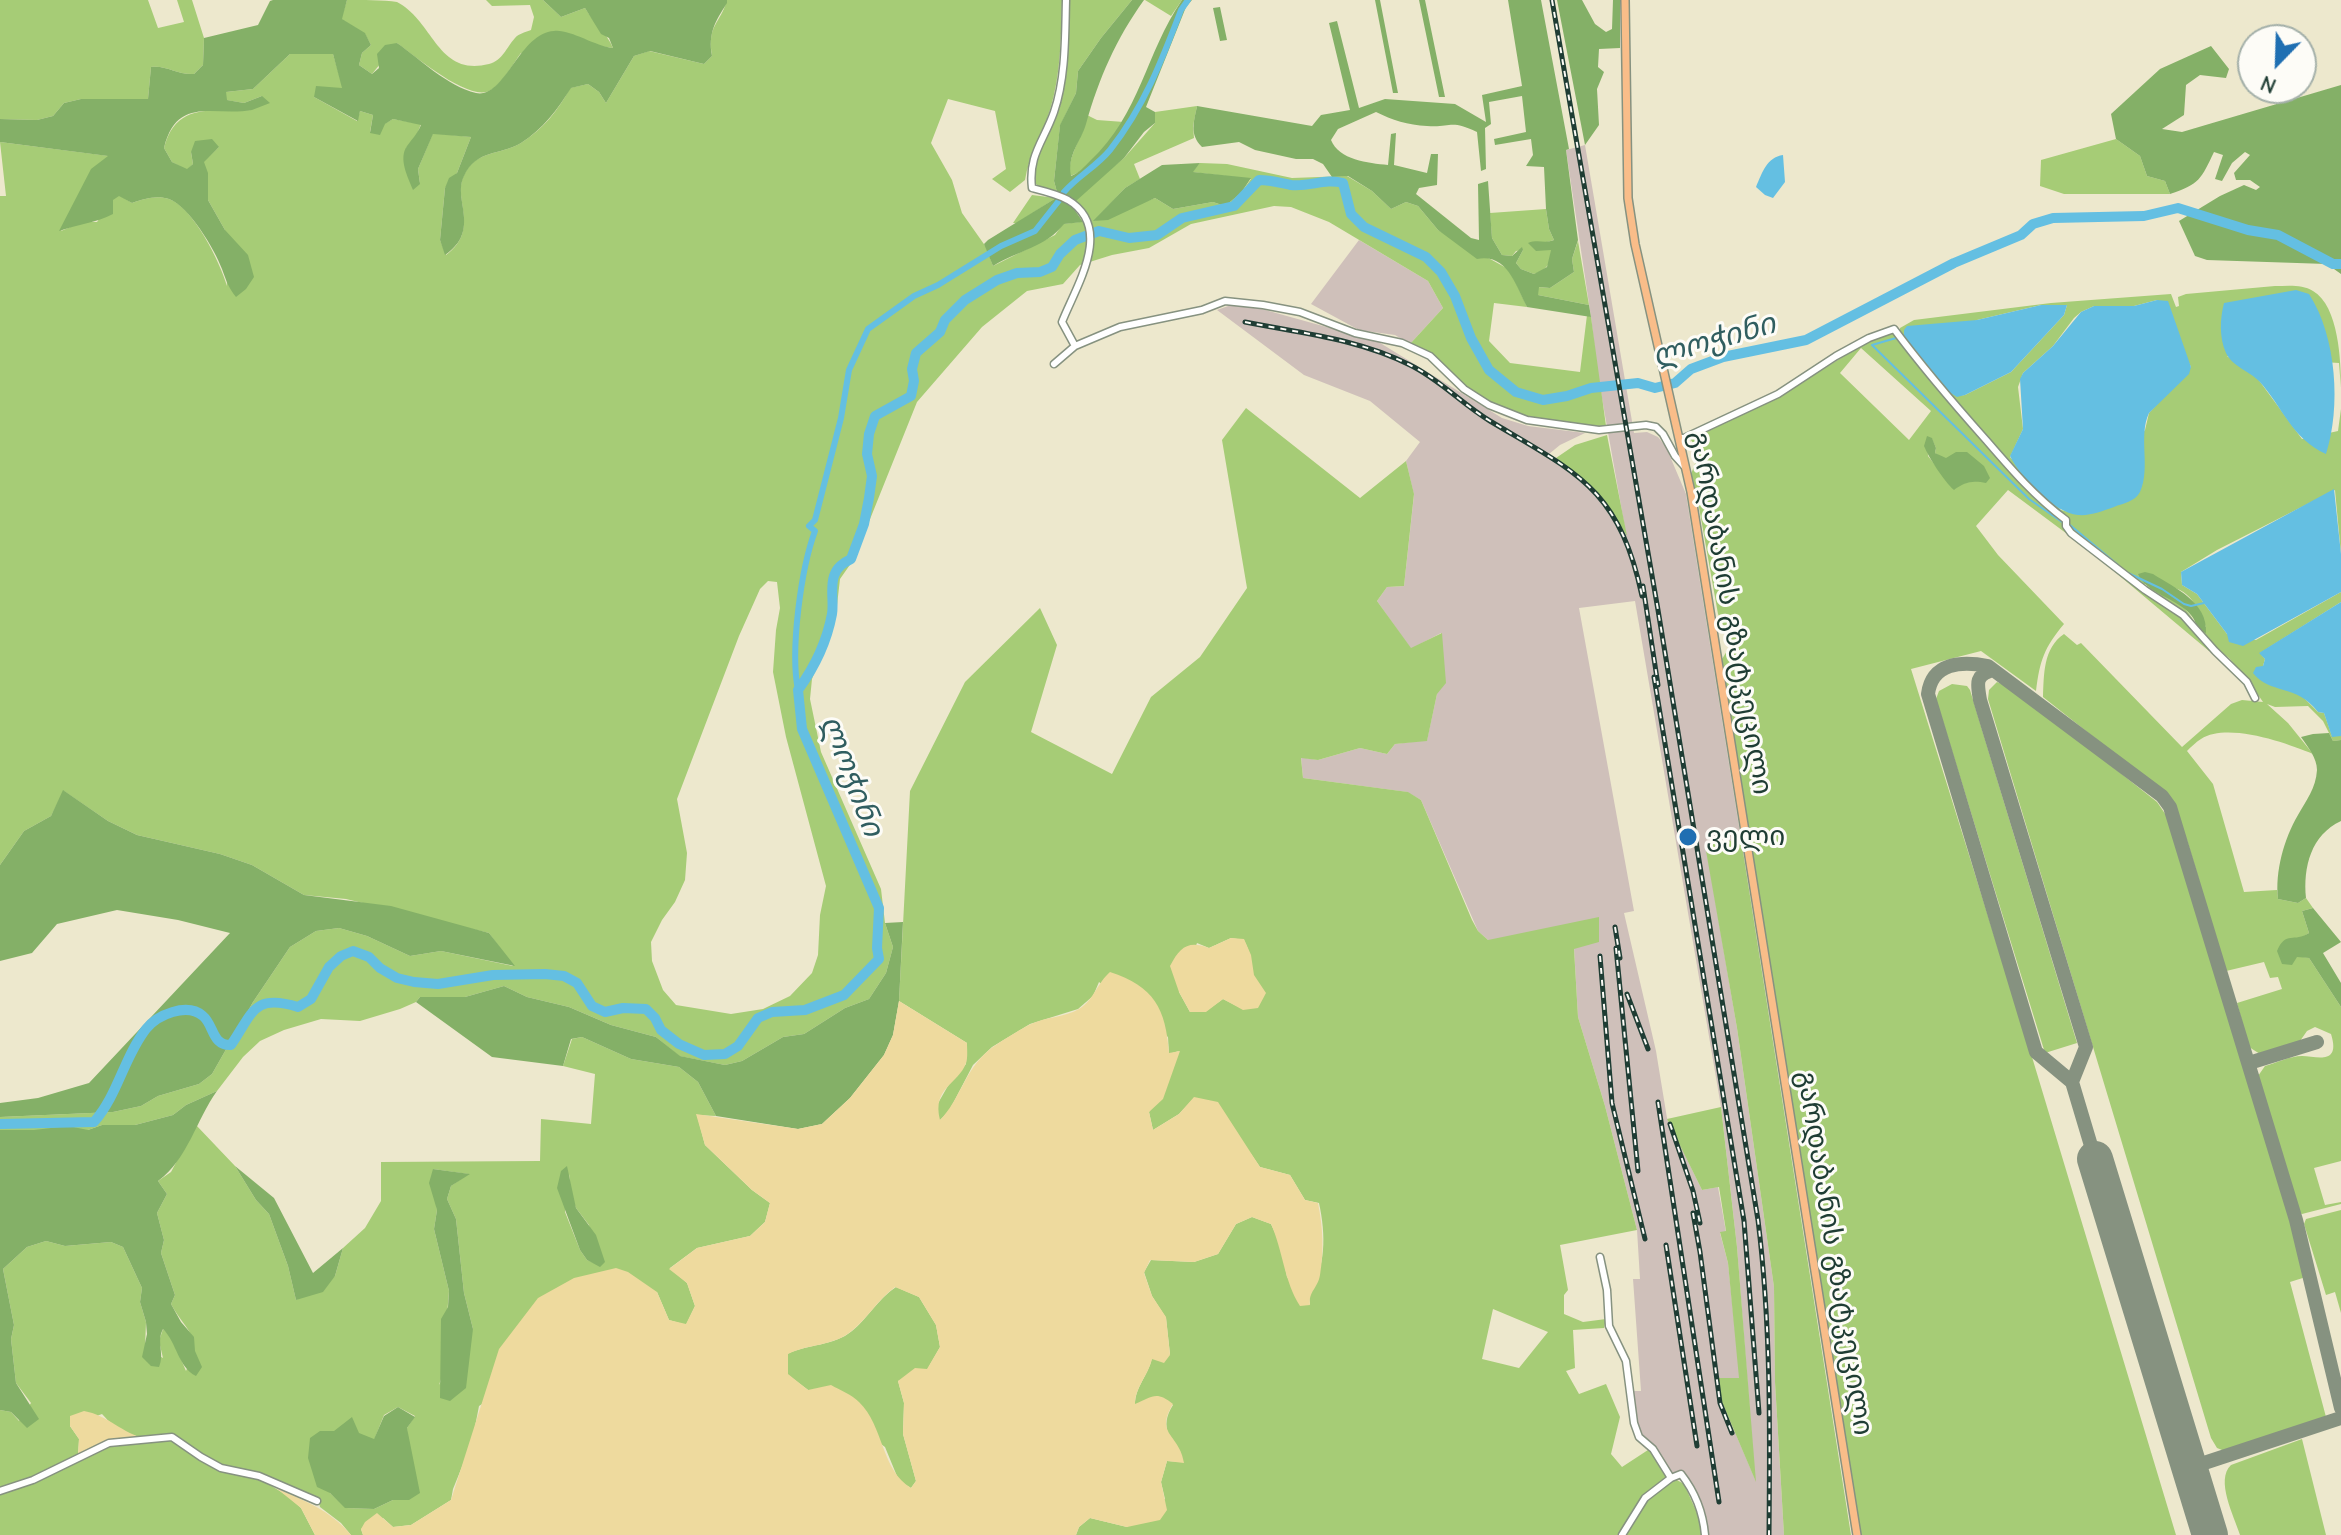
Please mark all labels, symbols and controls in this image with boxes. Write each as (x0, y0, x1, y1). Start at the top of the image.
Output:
north arrow (2237, 24, 2317, 104)
text: N (2257, 69, 2280, 99)
water label: ლოჭინი (1648, 306, 1780, 376)
street label: გარდაბანის გზატკეცილი (1681, 429, 1779, 797)
water label: ლოჭინი (812, 711, 890, 841)
place label: ველი (1706, 820, 1785, 854)
marker: ველი (1677, 826, 1699, 848)
street label: გარდაბანის გზატკეცილი (1789, 1068, 1879, 1438)

